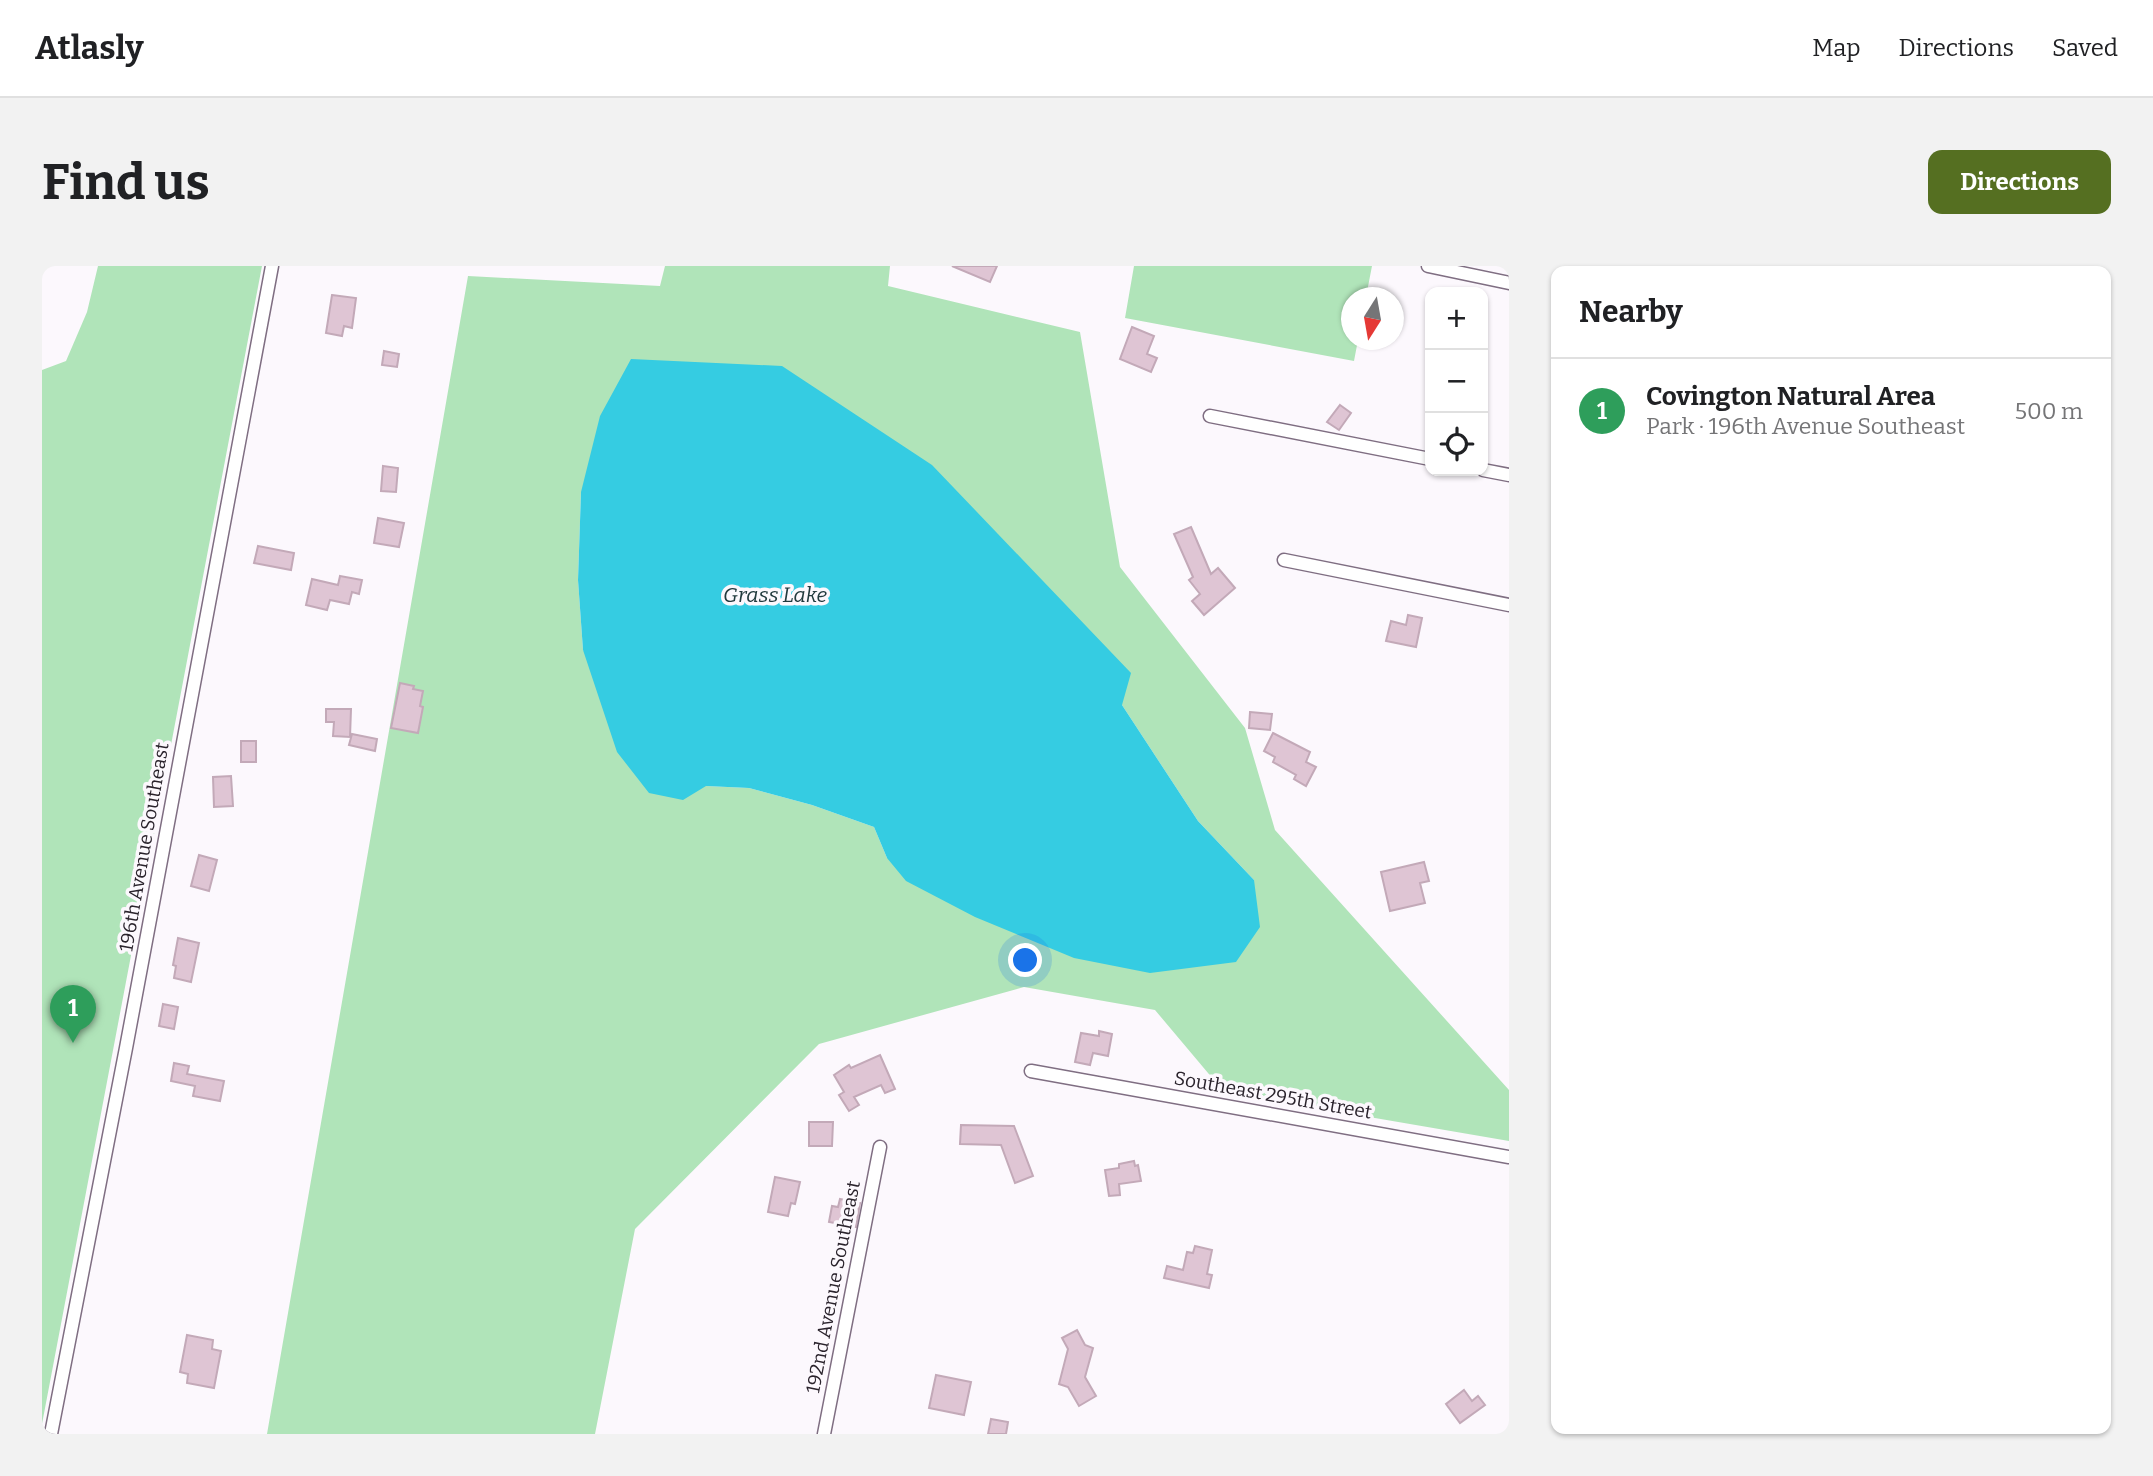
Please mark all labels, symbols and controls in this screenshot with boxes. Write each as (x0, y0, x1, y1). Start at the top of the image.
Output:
text: Atlasly (35, 28, 144, 68)
text: Map (1812, 34, 1861, 62)
text: Directions (1899, 34, 2014, 62)
text: Saved (2052, 34, 2118, 62)
button: Directions (1928, 150, 2111, 214)
text: Find us (42, 153, 210, 212)
north arrow (1341, 287, 1404, 350)
map controls (1425, 287, 1488, 476)
button: + (1425, 287, 1488, 350)
text: Nearby (1579, 294, 1683, 330)
button: − (1425, 350, 1488, 413)
text: Covington Natural Area (1646, 381, 1935, 412)
text: 1 (1597, 397, 1607, 425)
text: 500 m (2015, 397, 2083, 425)
text: Park · 196th Avenue Southeast (1646, 412, 1965, 440)
button: locate (1425, 413, 1488, 476)
water label: Grass Lake (723, 582, 827, 608)
street label: 196th Avenue Southeast (114, 740, 174, 953)
your location (1008, 943, 1042, 977)
pin: 1 (50, 985, 96, 1043)
street label: Southeast 295th Street (1172, 1066, 1374, 1124)
street label: 192nd Avenue Southeast (801, 1179, 865, 1395)

